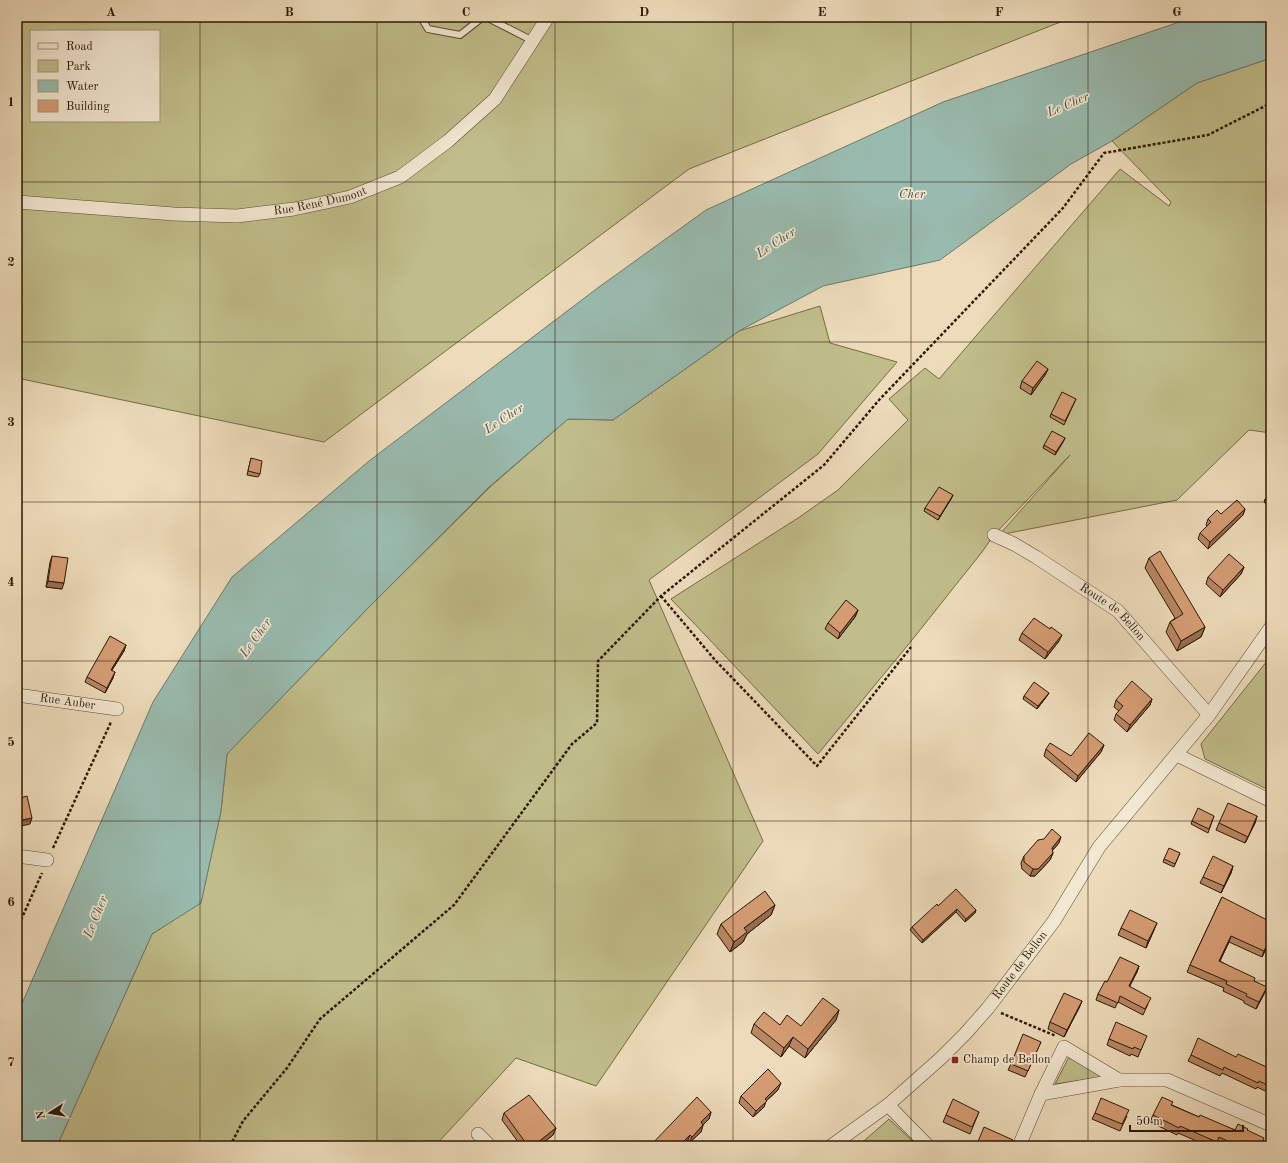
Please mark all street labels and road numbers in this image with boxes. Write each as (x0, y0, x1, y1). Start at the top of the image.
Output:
street label: Rue René Dumont (273, 185, 368, 217)
street label: Route de Bellon (1077, 581, 1147, 643)
street label: Rue Auber (39, 692, 96, 712)
street label: Route de Bellon (991, 929, 1050, 1002)

